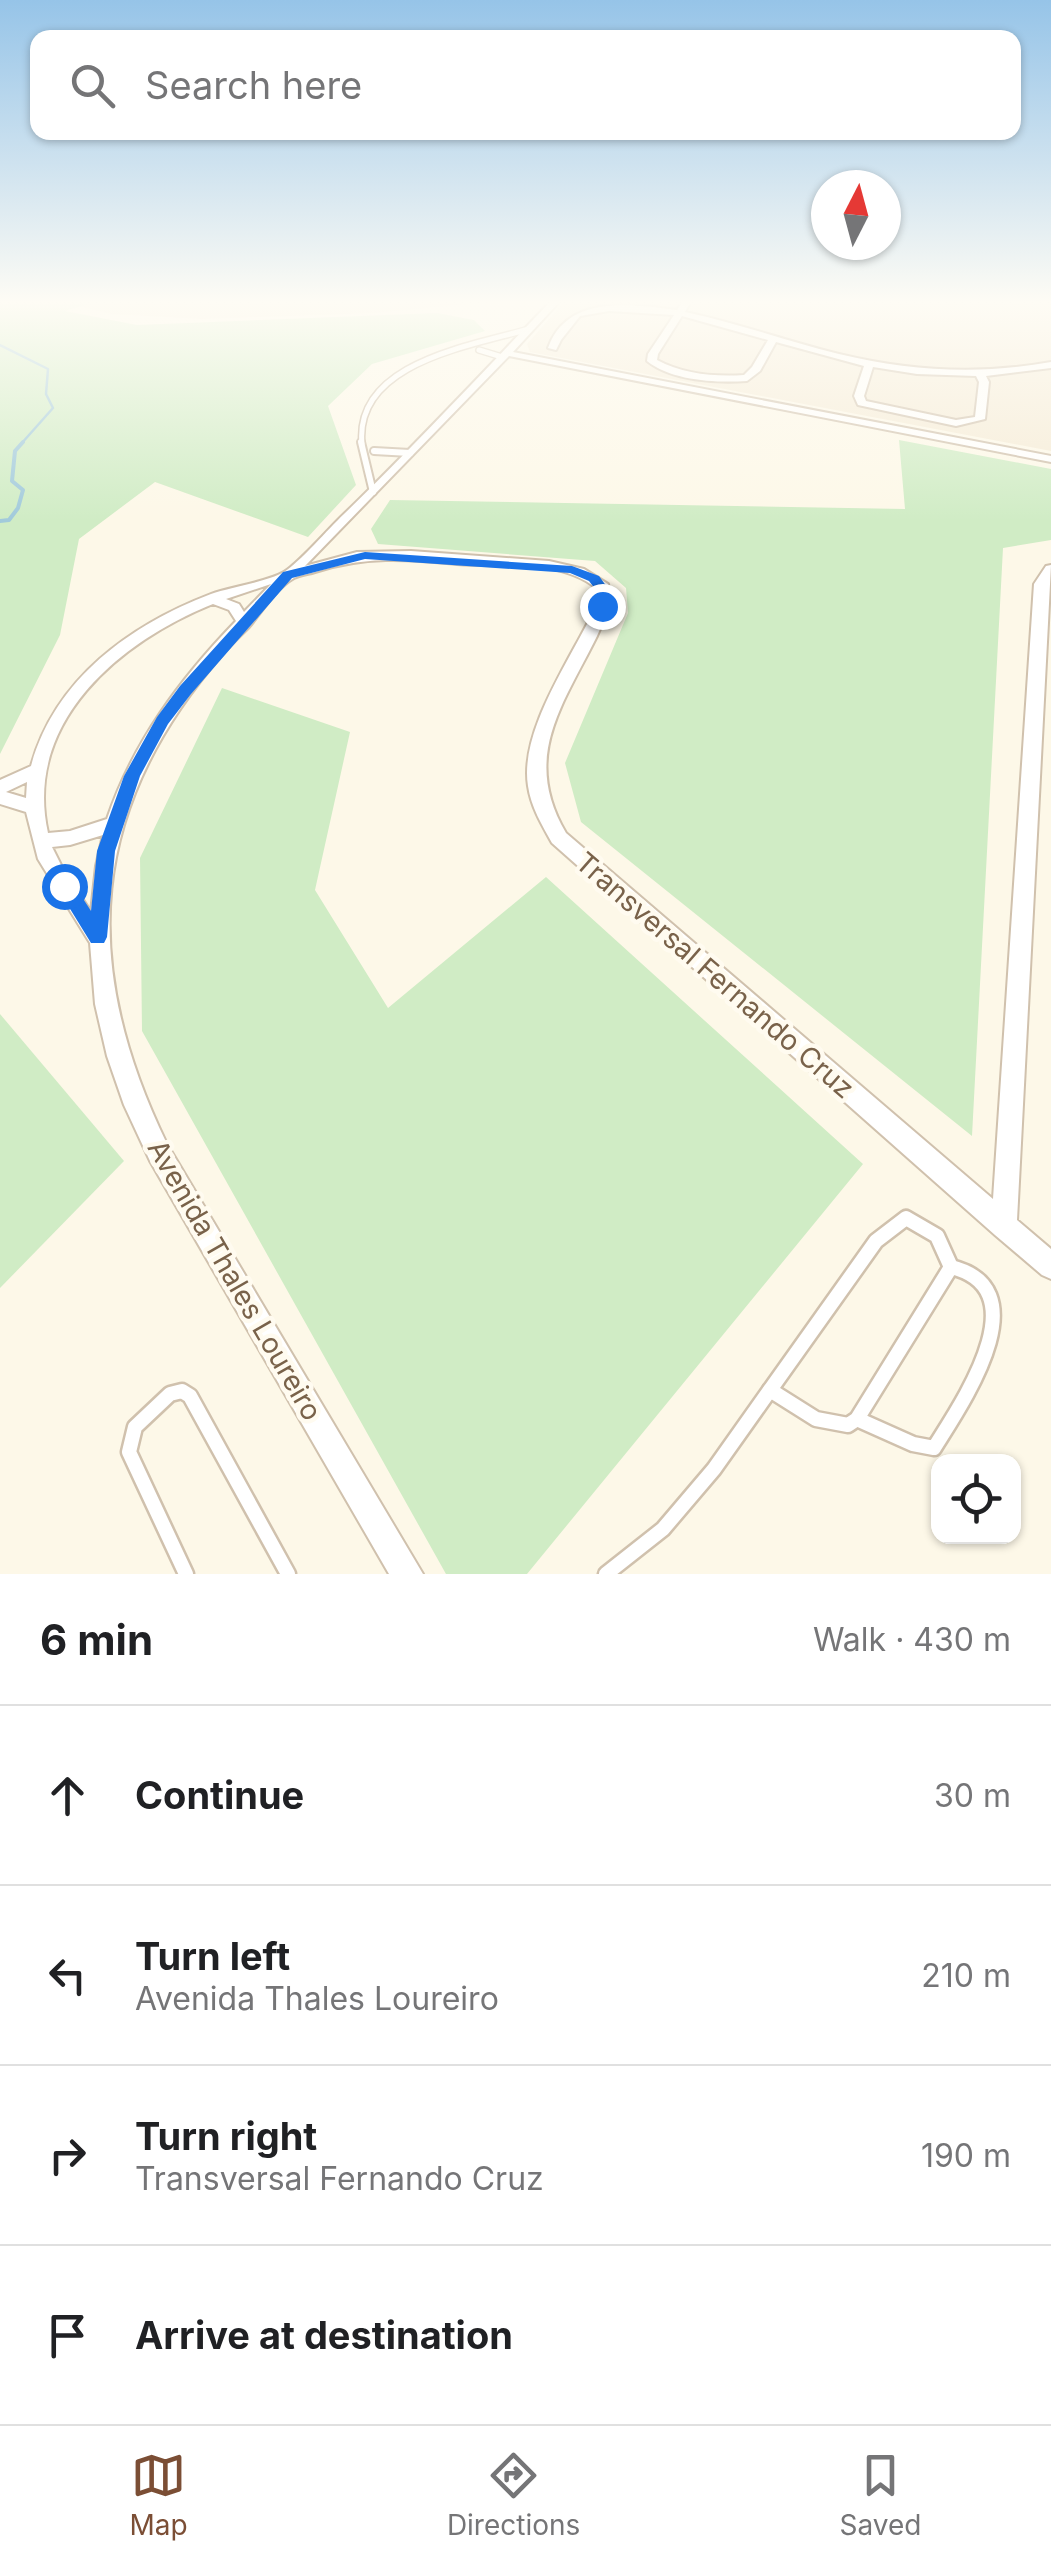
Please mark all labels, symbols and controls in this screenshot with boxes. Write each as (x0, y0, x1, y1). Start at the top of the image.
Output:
search box (30, 30, 1021, 140)
icon: search (65, 58, 120, 113)
text: Search here (145, 62, 362, 108)
north arrow (811, 170, 901, 260)
route end (580, 584, 626, 630)
street label: Transversal Fernando Cruz (569, 845, 861, 1105)
route start (42, 864, 88, 910)
street label: Avenida Thales Loureiro (141, 1134, 329, 1426)
map controls (931, 1454, 1021, 1544)
button: locate (931, 1454, 1021, 1544)
text: 6 min (40, 1614, 153, 1665)
text: Walk · 430 m (813, 1620, 1011, 1659)
icon: ahead (40, 1768, 95, 1823)
text: Continue (135, 1772, 304, 1818)
text: 30 m (934, 1776, 1011, 1815)
text: Turn left (135, 1933, 290, 1979)
icon: left (40, 1948, 95, 2003)
text: 210 m (921, 1956, 1011, 1995)
text: Avenida Thales Loureiro (135, 1979, 499, 2018)
text: Turn right (135, 2113, 317, 2159)
icon: right (40, 2128, 95, 2183)
text: 190 m (921, 2136, 1011, 2175)
text: Transversal Fernando Cruz (135, 2159, 544, 2198)
icon: arrive (40, 2308, 95, 2363)
text: Arrive at destination (135, 2312, 513, 2358)
tab: Map (130, 2448, 188, 2542)
tab: Directions (447, 2448, 580, 2542)
tab: Saved (839, 2448, 921, 2542)

